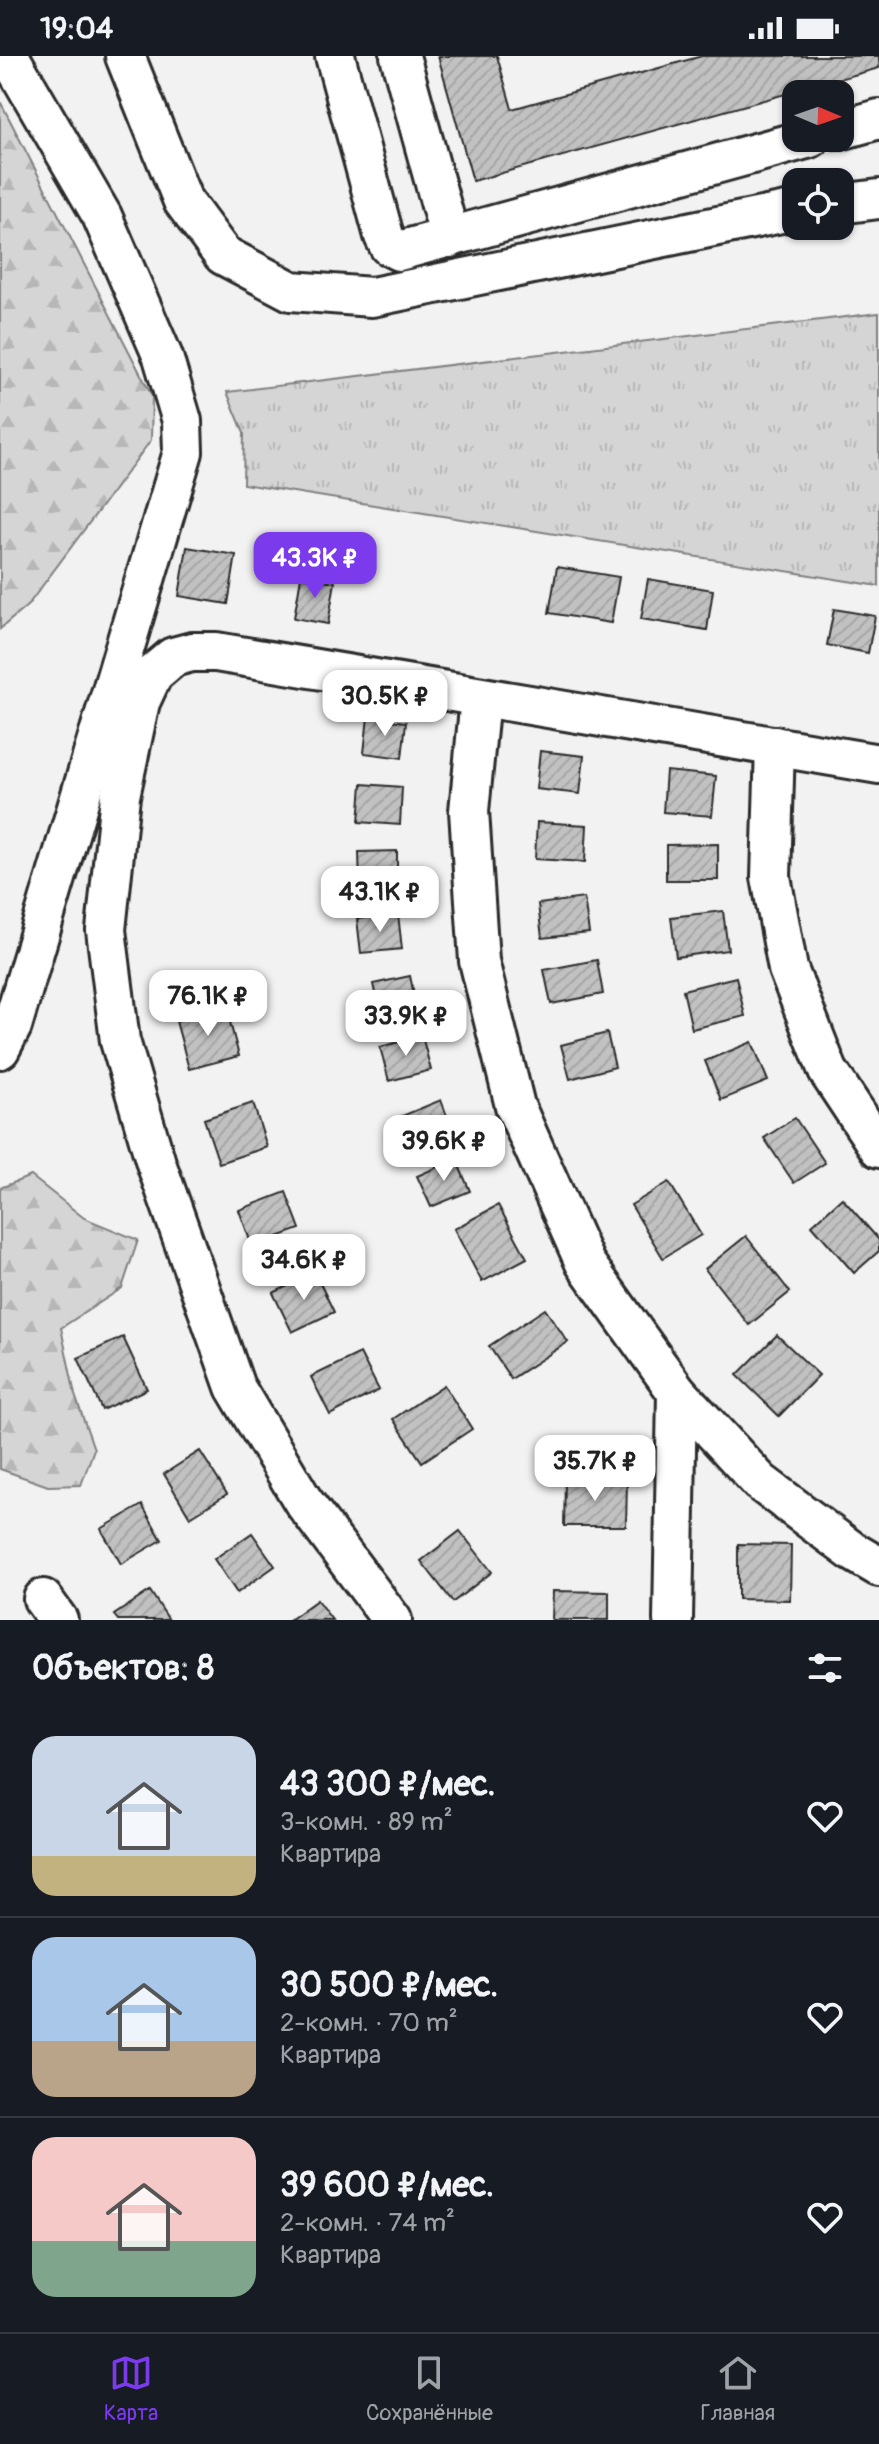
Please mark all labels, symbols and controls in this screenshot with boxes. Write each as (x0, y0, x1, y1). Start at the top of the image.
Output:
text: 19:04 (40, 10, 113, 47)
north arrow (782, 80, 854, 152)
map controls (782, 80, 854, 240)
button: locate (782, 168, 854, 240)
pin: 43.3K ₽ (241, 532, 389, 600)
text: 43.3K ₽ (272, 542, 358, 574)
pin: 30.5K ₽ (311, 670, 459, 738)
text: 30.5K ₽ (341, 680, 429, 712)
pin: 43.1K ₽ (306, 866, 454, 934)
text: 43.1K ₽ (339, 876, 421, 908)
pin: 76.1K ₽ (134, 970, 282, 1038)
text: 76.1K ₽ (167, 980, 249, 1012)
pin: 33.9K ₽ (332, 990, 480, 1058)
text: 33.9K ₽ (363, 1000, 449, 1032)
pin: 39.6K ₽ (370, 1115, 518, 1183)
text: 39.6K ₽ (401, 1125, 487, 1157)
pin: 34.6K ₽ (230, 1234, 378, 1302)
text: 34.6K ₽ (260, 1244, 348, 1276)
pin: 35.7K ₽ (521, 1435, 669, 1503)
text: 35.7K ₽ (553, 1445, 637, 1477)
icon: filters (803, 1646, 847, 1690)
text: Объектов: 8 (32, 1647, 214, 1690)
text: 43 300 ₽/мес. (280, 1763, 495, 1806)
icon: home (96, 1768, 192, 1864)
icon: heart (803, 1794, 847, 1838)
text: 3-комн. · 89 m² (280, 1806, 453, 1838)
text: Квартира (280, 1838, 381, 1870)
text: 30 500 ₽/мес. (280, 1964, 498, 2007)
icon: home (96, 1969, 192, 2065)
icon: heart (803, 1995, 847, 2039)
text: 2-комн. · 70 m² (280, 2007, 458, 2039)
text: Квартира (280, 2039, 381, 2071)
text: 39 600 ₽/мес. (280, 2164, 494, 2207)
icon: home (96, 2169, 192, 2265)
icon: heart (803, 2195, 847, 2239)
text: 2-комн. · 74 m² (280, 2207, 455, 2239)
text: Квартира (280, 2239, 381, 2271)
tab: Карта (104, 2351, 158, 2427)
tab: Сохранённые (366, 2351, 493, 2427)
tab: Главная (700, 2351, 775, 2427)

